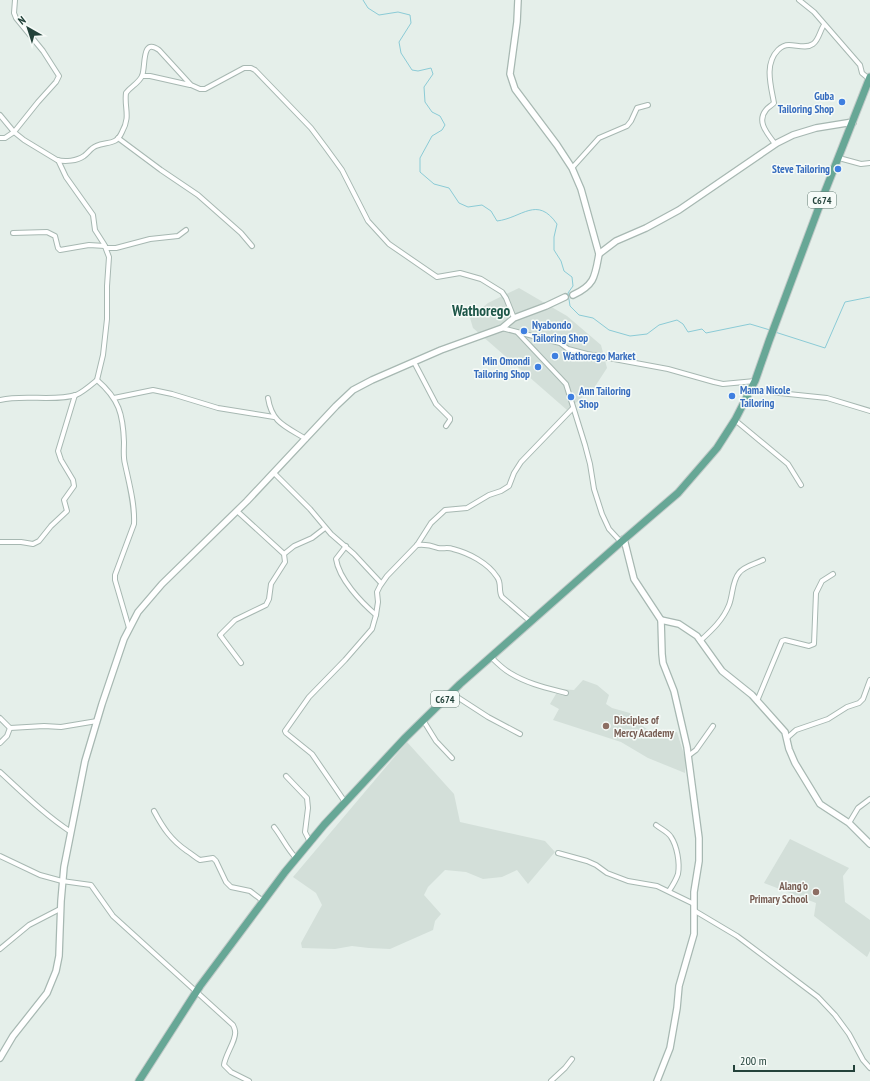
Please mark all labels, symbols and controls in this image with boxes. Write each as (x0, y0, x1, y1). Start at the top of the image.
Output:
north arrow (8, 8, 48, 48)
text: N (15, 13, 28, 28)
place label: Guba Tailoring Shop (778, 89, 834, 116)
marker: Guba Tailoring Shop (837, 97, 847, 107)
place label: Steve Tailoring (772, 162, 830, 176)
marker: Steve Tailoring (833, 164, 843, 174)
road number: C674 (808, 192, 836, 208)
district label: Wathorego (451, 301, 510, 320)
place label: Nyabondo Tailoring Shop (532, 318, 588, 345)
marker: Nyabondo Tailoring Shop (519, 326, 529, 336)
place label: Wathorego Market (562, 349, 636, 363)
marker: Wathorego Market (550, 351, 560, 361)
place label: Min Omondi Tailoring Shop (474, 354, 531, 381)
marker: Min Omondi Tailoring Shop (533, 362, 543, 372)
place label: Mama Nicole Tailoring (740, 383, 791, 410)
place label: Ann Tailoring Shop (578, 384, 631, 411)
marker: Mama Nicole Tailoring (727, 391, 737, 401)
marker: Ann Tailoring Shop (566, 392, 576, 402)
road number: C674 (431, 691, 459, 707)
place label: Disciples of Mercy Academy (614, 713, 674, 740)
marker: Disciples of Mercy Academy (601, 721, 611, 731)
place label: Alang'o Primary School (750, 879, 808, 906)
marker: Alang'o Primary School (811, 887, 821, 897)
scale bar (734, 1047, 854, 1073)
text: 200 m (740, 1053, 767, 1068)

